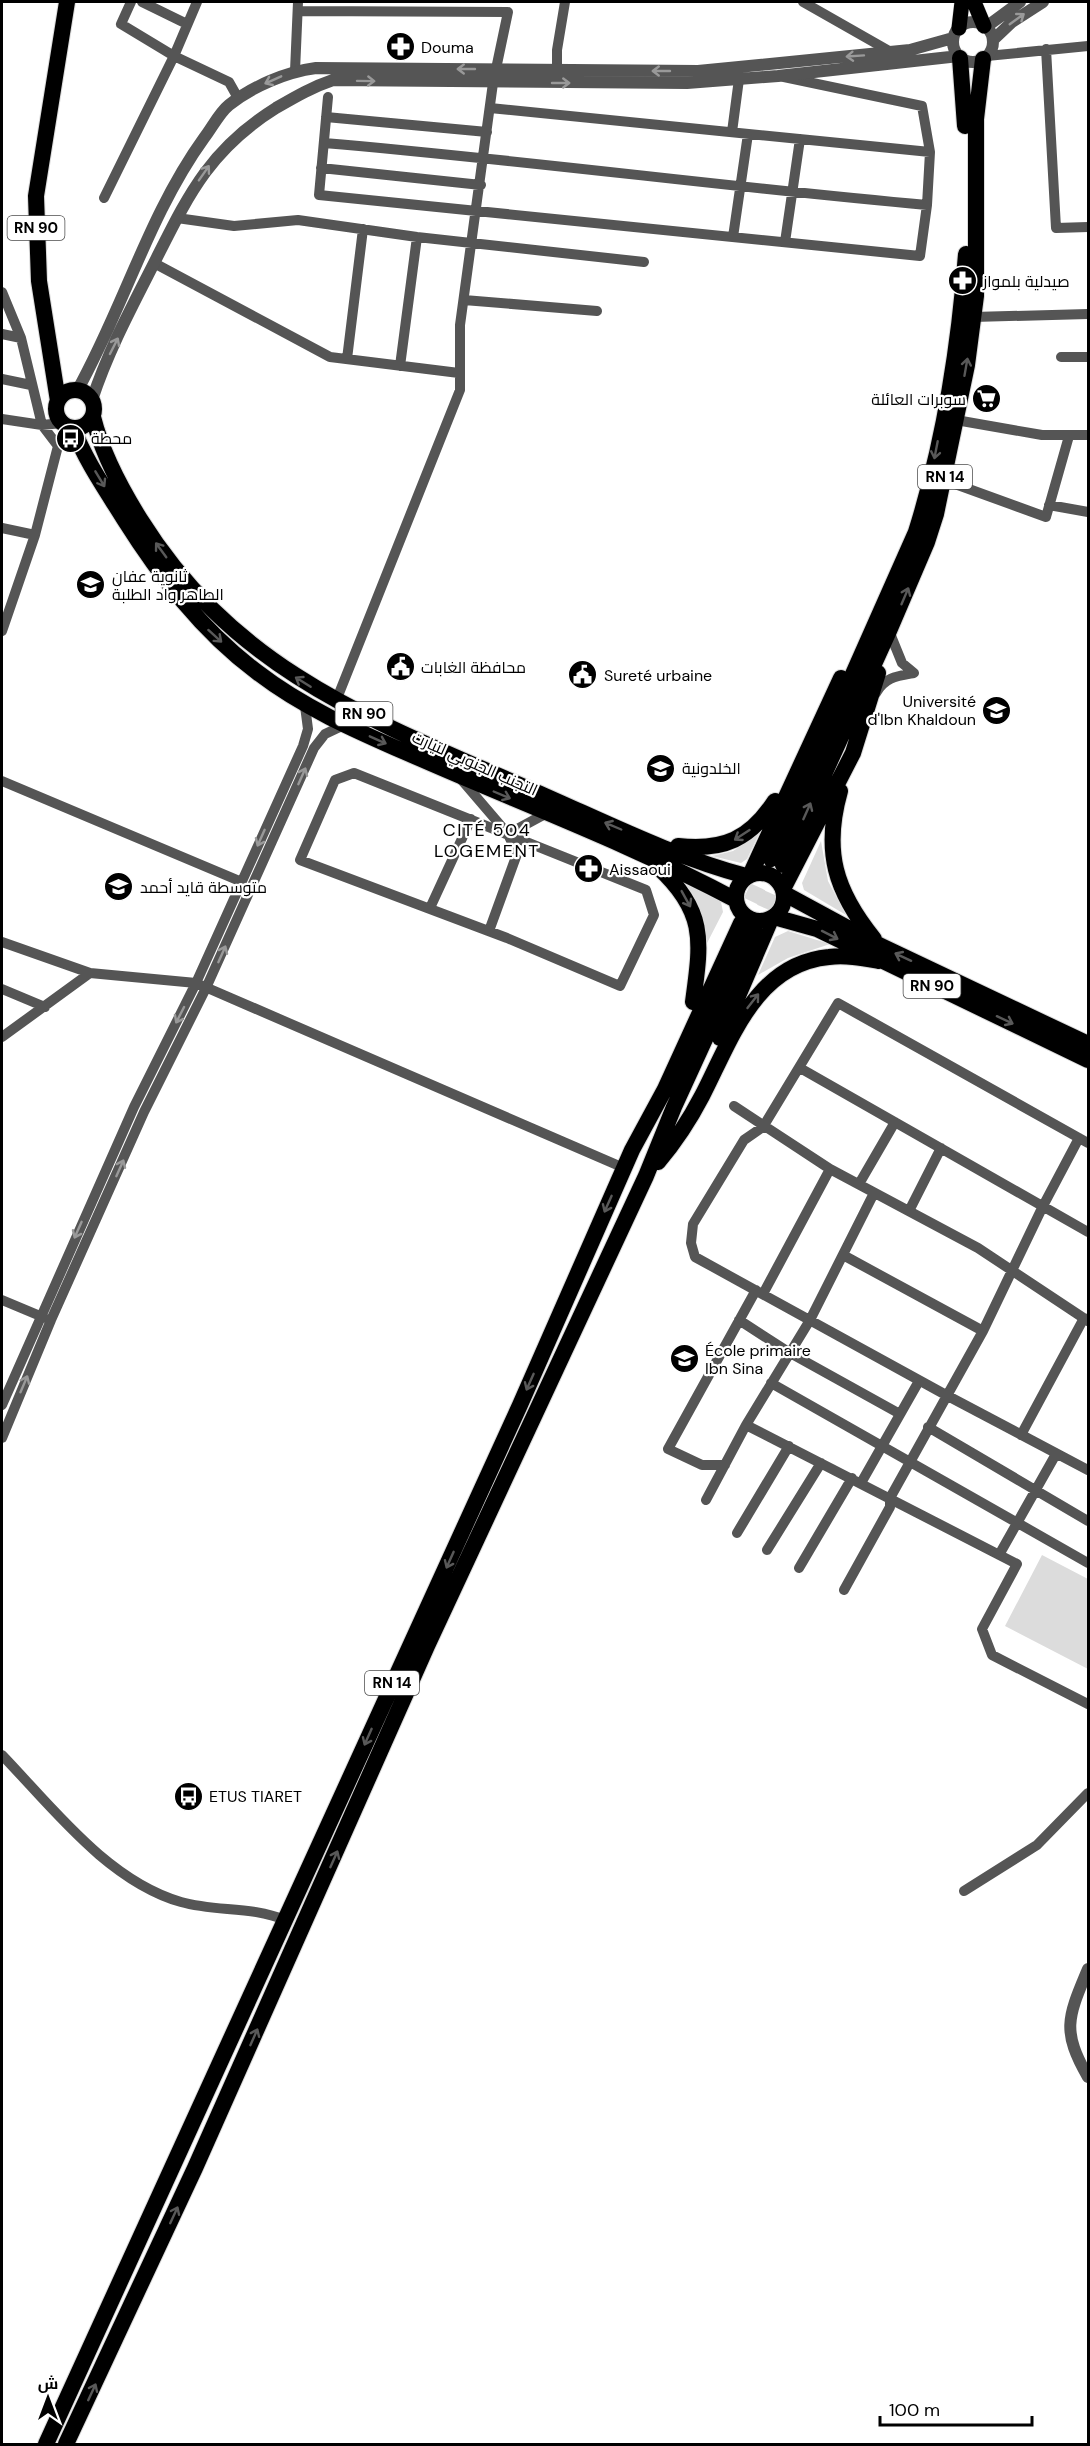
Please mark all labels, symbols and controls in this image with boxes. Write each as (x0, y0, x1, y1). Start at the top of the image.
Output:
one-way arrow (1008, 13, 1024, 26)
pharmacy icon: Douma (384, 31, 416, 63)
place label: Douma (421, 37, 474, 58)
one-way arrow (845, 51, 865, 62)
one-way arrow (456, 63, 476, 75)
one-way arrow (651, 65, 671, 76)
one-way arrow (356, 75, 376, 87)
one-way arrow (264, 76, 282, 87)
one-way arrow (551, 77, 571, 89)
one-way arrow (198, 165, 210, 182)
road number: RN 90 (8, 216, 64, 240)
pharmacy icon: صيدلية بلمواز (946, 265, 978, 297)
place label: صيدلية بلمواز (982, 271, 1070, 292)
one-way arrow (108, 337, 120, 355)
one-way arrow (961, 358, 972, 378)
supermarket icon: سوبرات العائلة (971, 383, 1003, 415)
place label: سوبرات العائلة (871, 389, 966, 410)
bus stop icon: محطة (54, 422, 86, 454)
place label: محطة (91, 428, 132, 449)
one-way arrow (930, 440, 942, 459)
road number: RN 14 (918, 465, 972, 489)
one-way arrow (94, 470, 106, 487)
one-way arrow (155, 543, 167, 559)
place label: ثانوية عفان الطاهر واد الطلبة (112, 566, 224, 605)
school or university icon: ثانوية عفان الطاهر واد الطلبة (75, 569, 107, 601)
one-way arrow (900, 587, 911, 605)
one-way arrow (207, 629, 222, 643)
public building icon: محافظة الغابات (384, 651, 416, 683)
place label: محافظة الغابات (421, 657, 526, 678)
public building icon: Sureté urbaine (567, 659, 599, 691)
place label: Sureté urbaine (604, 665, 712, 686)
one-way arrow (295, 676, 312, 688)
place label: Université d'Ibn Khaldoun (868, 691, 976, 730)
school or university icon: Université d'Ibn Khaldoun (981, 694, 1013, 726)
road number: RN 90 (336, 702, 392, 726)
street label: التجنب الجنوبي لتيارت (407, 726, 541, 803)
one-way arrow (368, 735, 387, 746)
school or university icon: الخلدونية (645, 752, 677, 784)
place label: الخلدونية (682, 758, 741, 779)
one-way arrow (297, 767, 308, 786)
one-way arrow (492, 790, 510, 801)
one-way arrow (802, 803, 813, 821)
district label: CITÉ 504 LOGEMENT (434, 818, 540, 863)
one-way arrow (605, 820, 623, 831)
one-way arrow (255, 829, 267, 847)
one-way arrow (734, 829, 750, 841)
pharmacy icon: Aissaoui (572, 853, 604, 885)
place label: Aissaoui (609, 859, 671, 880)
school or university icon: متوسطة قايد أحمد (103, 871, 135, 903)
place label: متوسطة قايد أحمد (140, 877, 267, 898)
one-way arrow (680, 890, 692, 907)
one-way arrow (820, 930, 838, 942)
one-way arrow (216, 945, 228, 963)
one-way arrow (894, 950, 912, 962)
road number: RN 90 (904, 974, 960, 998)
one-way arrow (746, 993, 759, 1009)
one-way arrow (173, 1006, 185, 1024)
one-way arrow (996, 1015, 1014, 1027)
one-way arrow (114, 1159, 126, 1177)
one-way arrow (602, 1194, 613, 1212)
one-way arrow (72, 1220, 83, 1238)
place label: École primaire Ibn Sina (705, 1340, 811, 1379)
school or university icon: École primaire Ibn Sina (668, 1343, 700, 1375)
one-way arrow (524, 1373, 535, 1391)
one-way arrow (19, 1376, 30, 1394)
one-way arrow (444, 1551, 455, 1569)
road number: RN 14 (365, 1671, 419, 1695)
one-way arrow (362, 1727, 373, 1745)
bus stop icon: ETUS TIARET (172, 1780, 204, 1812)
place label: ETUS TIARET (209, 1786, 302, 1807)
one-way arrow (329, 1851, 340, 1869)
one-way arrow (249, 2029, 261, 2047)
one-way arrow (168, 2206, 180, 2224)
north arrow (18, 2368, 78, 2428)
text: ش (38, 2373, 58, 2394)
one-way arrow (86, 2383, 98, 2401)
scale bar (880, 2389, 1032, 2427)
text: 100 m (889, 2398, 940, 2422)

